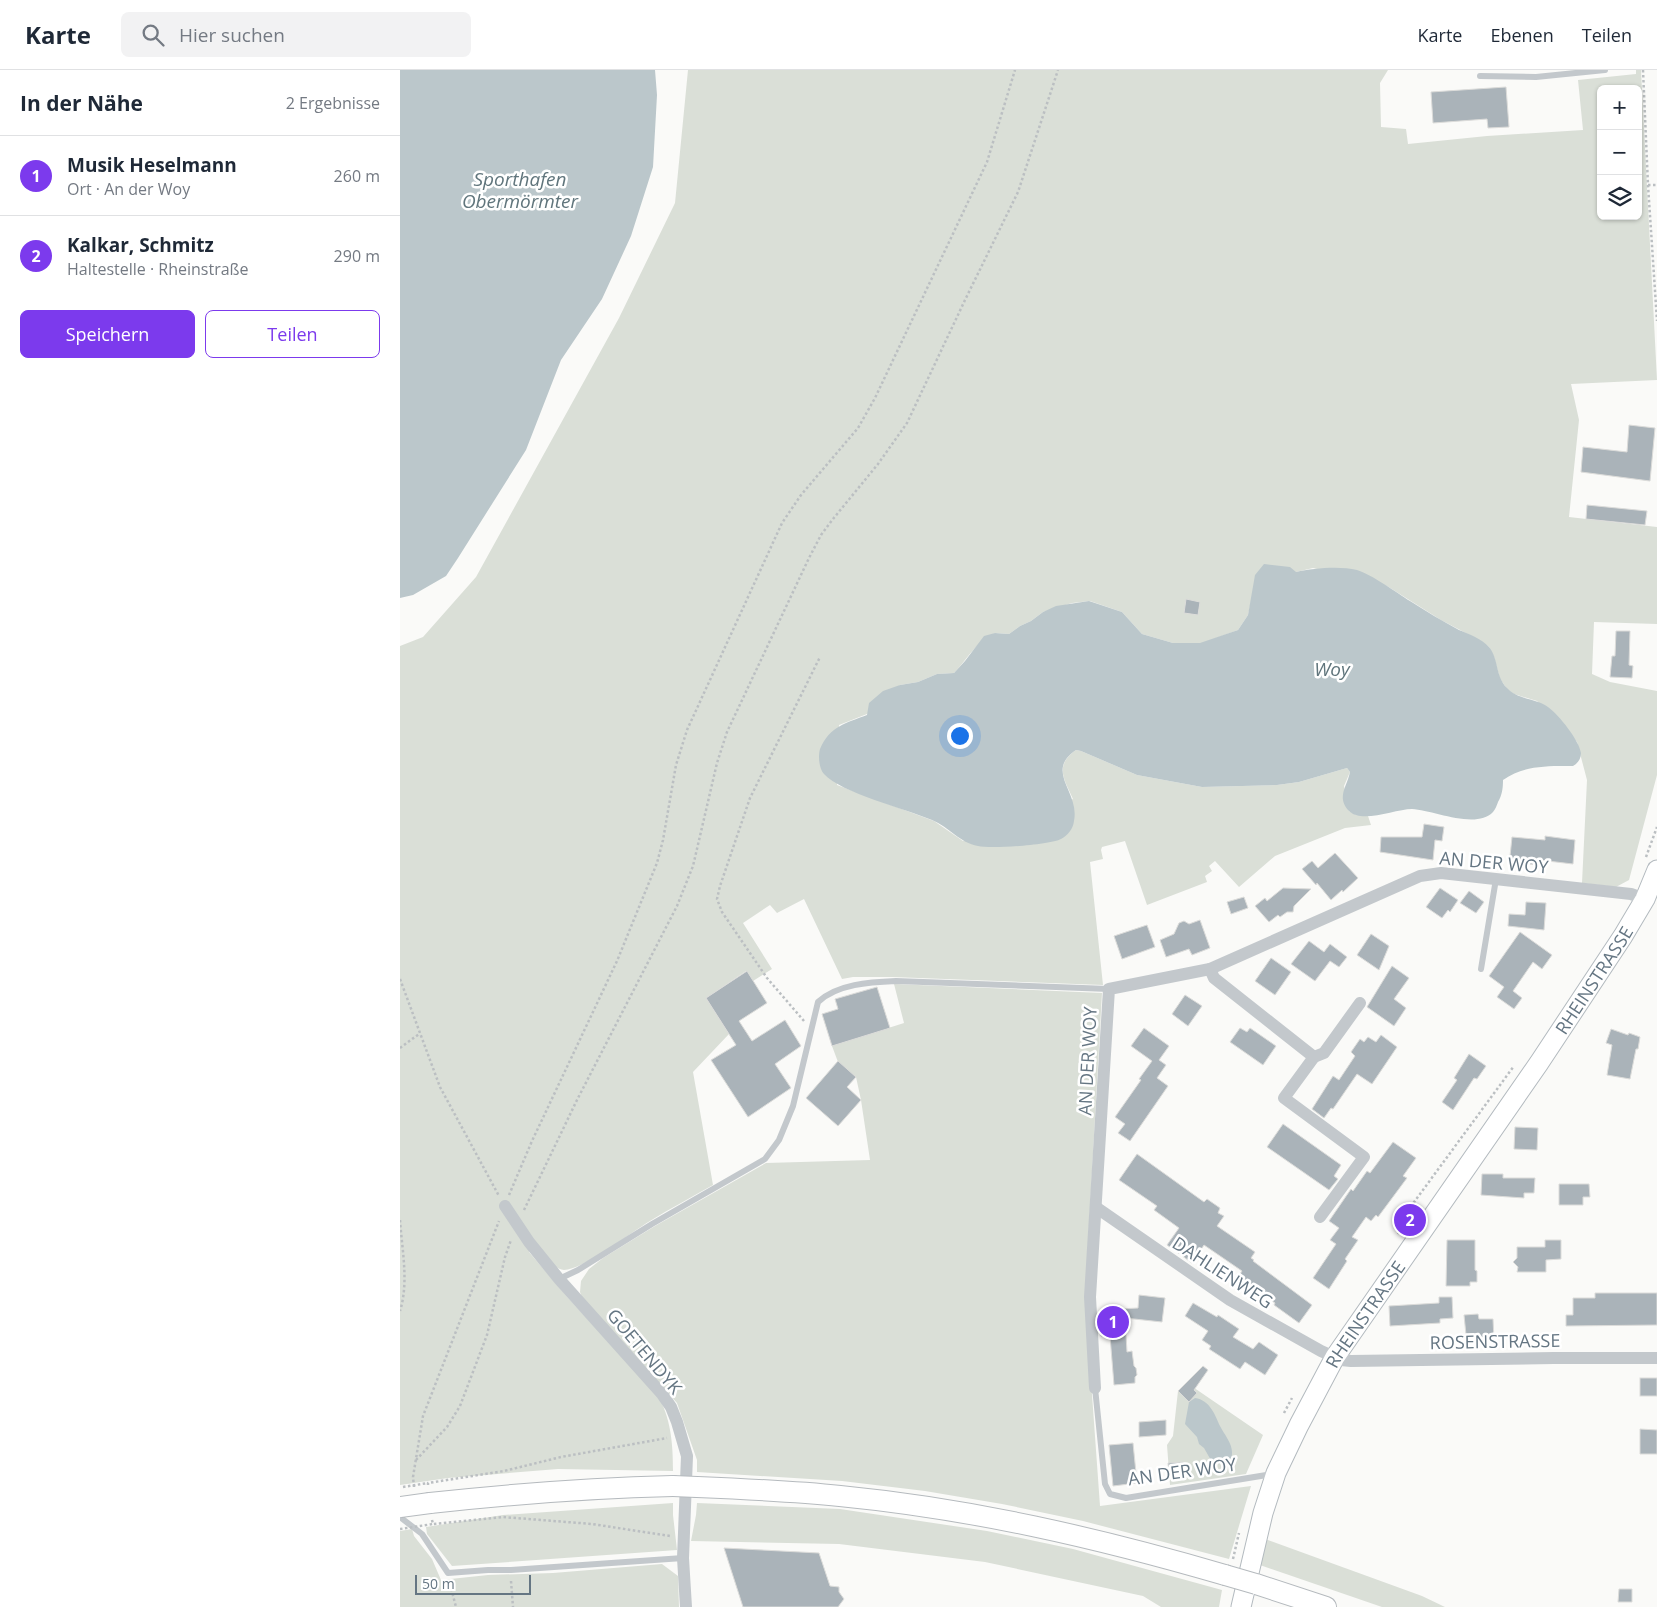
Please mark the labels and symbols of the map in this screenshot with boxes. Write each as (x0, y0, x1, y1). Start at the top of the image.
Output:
water label: Sporthafen Obermörmter (462, 166, 580, 214)
water label: Woy (1314, 656, 1351, 682)
your location (947, 723, 973, 749)
street label: AN DER WOY (1439, 845, 1550, 879)
street label: RHEINSTRASSE (1549, 922, 1638, 1039)
street label: AN DER WOY (1072, 1005, 1102, 1116)
pin: 2 (1394, 1201, 1426, 1239)
street label: DAHLIENWEG (1168, 1231, 1278, 1313)
street label: RHEINSTRASSE (1320, 1256, 1410, 1372)
street label: GOETENDYK (602, 1303, 688, 1400)
pin: 1 (1097, 1303, 1129, 1341)
street label: ROSENSTRASSE (1430, 1328, 1560, 1354)
street label: AN DER WOY (1126, 1451, 1239, 1490)
scale bar (415, 1572, 531, 1595)

